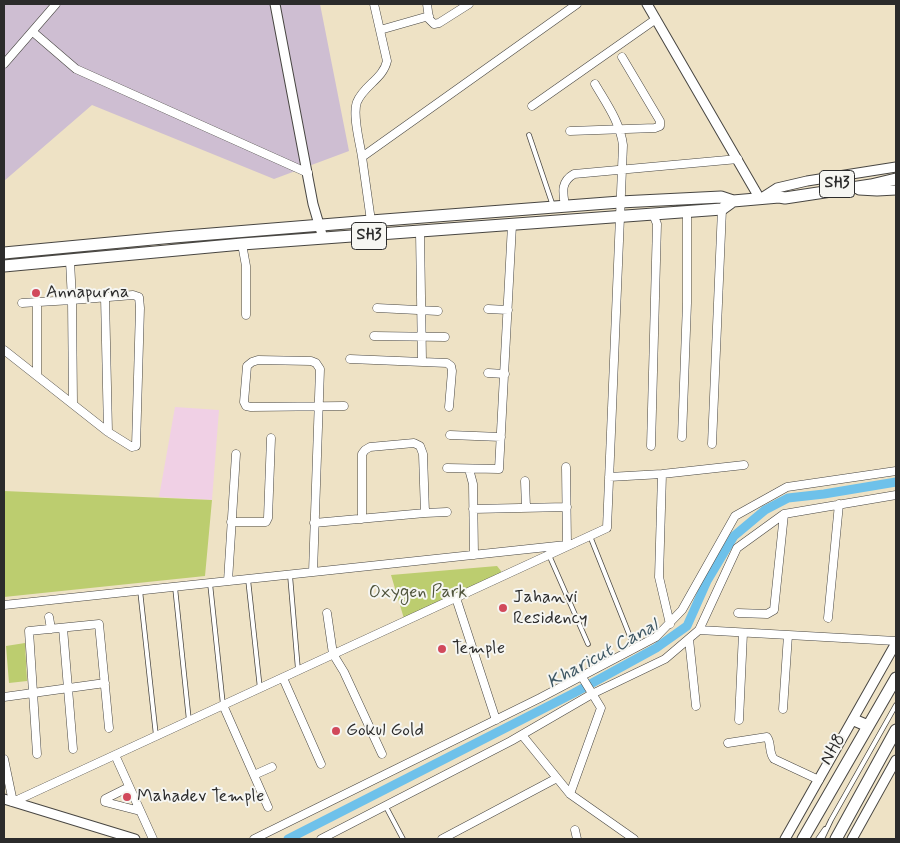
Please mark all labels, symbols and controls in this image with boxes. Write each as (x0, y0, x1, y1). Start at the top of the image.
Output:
road number: SH3 (820, 170, 854, 198)
road number: SH3 (352, 222, 386, 250)
place label: Annapurna (46, 282, 129, 304)
marker: Annapurna (30, 287, 42, 299)
park label: Oxygen Park (369, 582, 467, 604)
place label: Jahanvi Residency (513, 587, 588, 630)
marker: Jahanvi Residency (497, 602, 509, 614)
water label: Kharicut Canal (544, 615, 662, 695)
place label: Temple (452, 638, 505, 660)
marker: Temple (436, 643, 448, 655)
place label: Gokul Gold (346, 720, 424, 742)
marker: Gokul Gold (330, 725, 342, 737)
street label: NH8 (816, 730, 852, 770)
place label: Mahadev Temple (137, 786, 264, 808)
marker: Mahadev Temple (121, 791, 133, 803)

